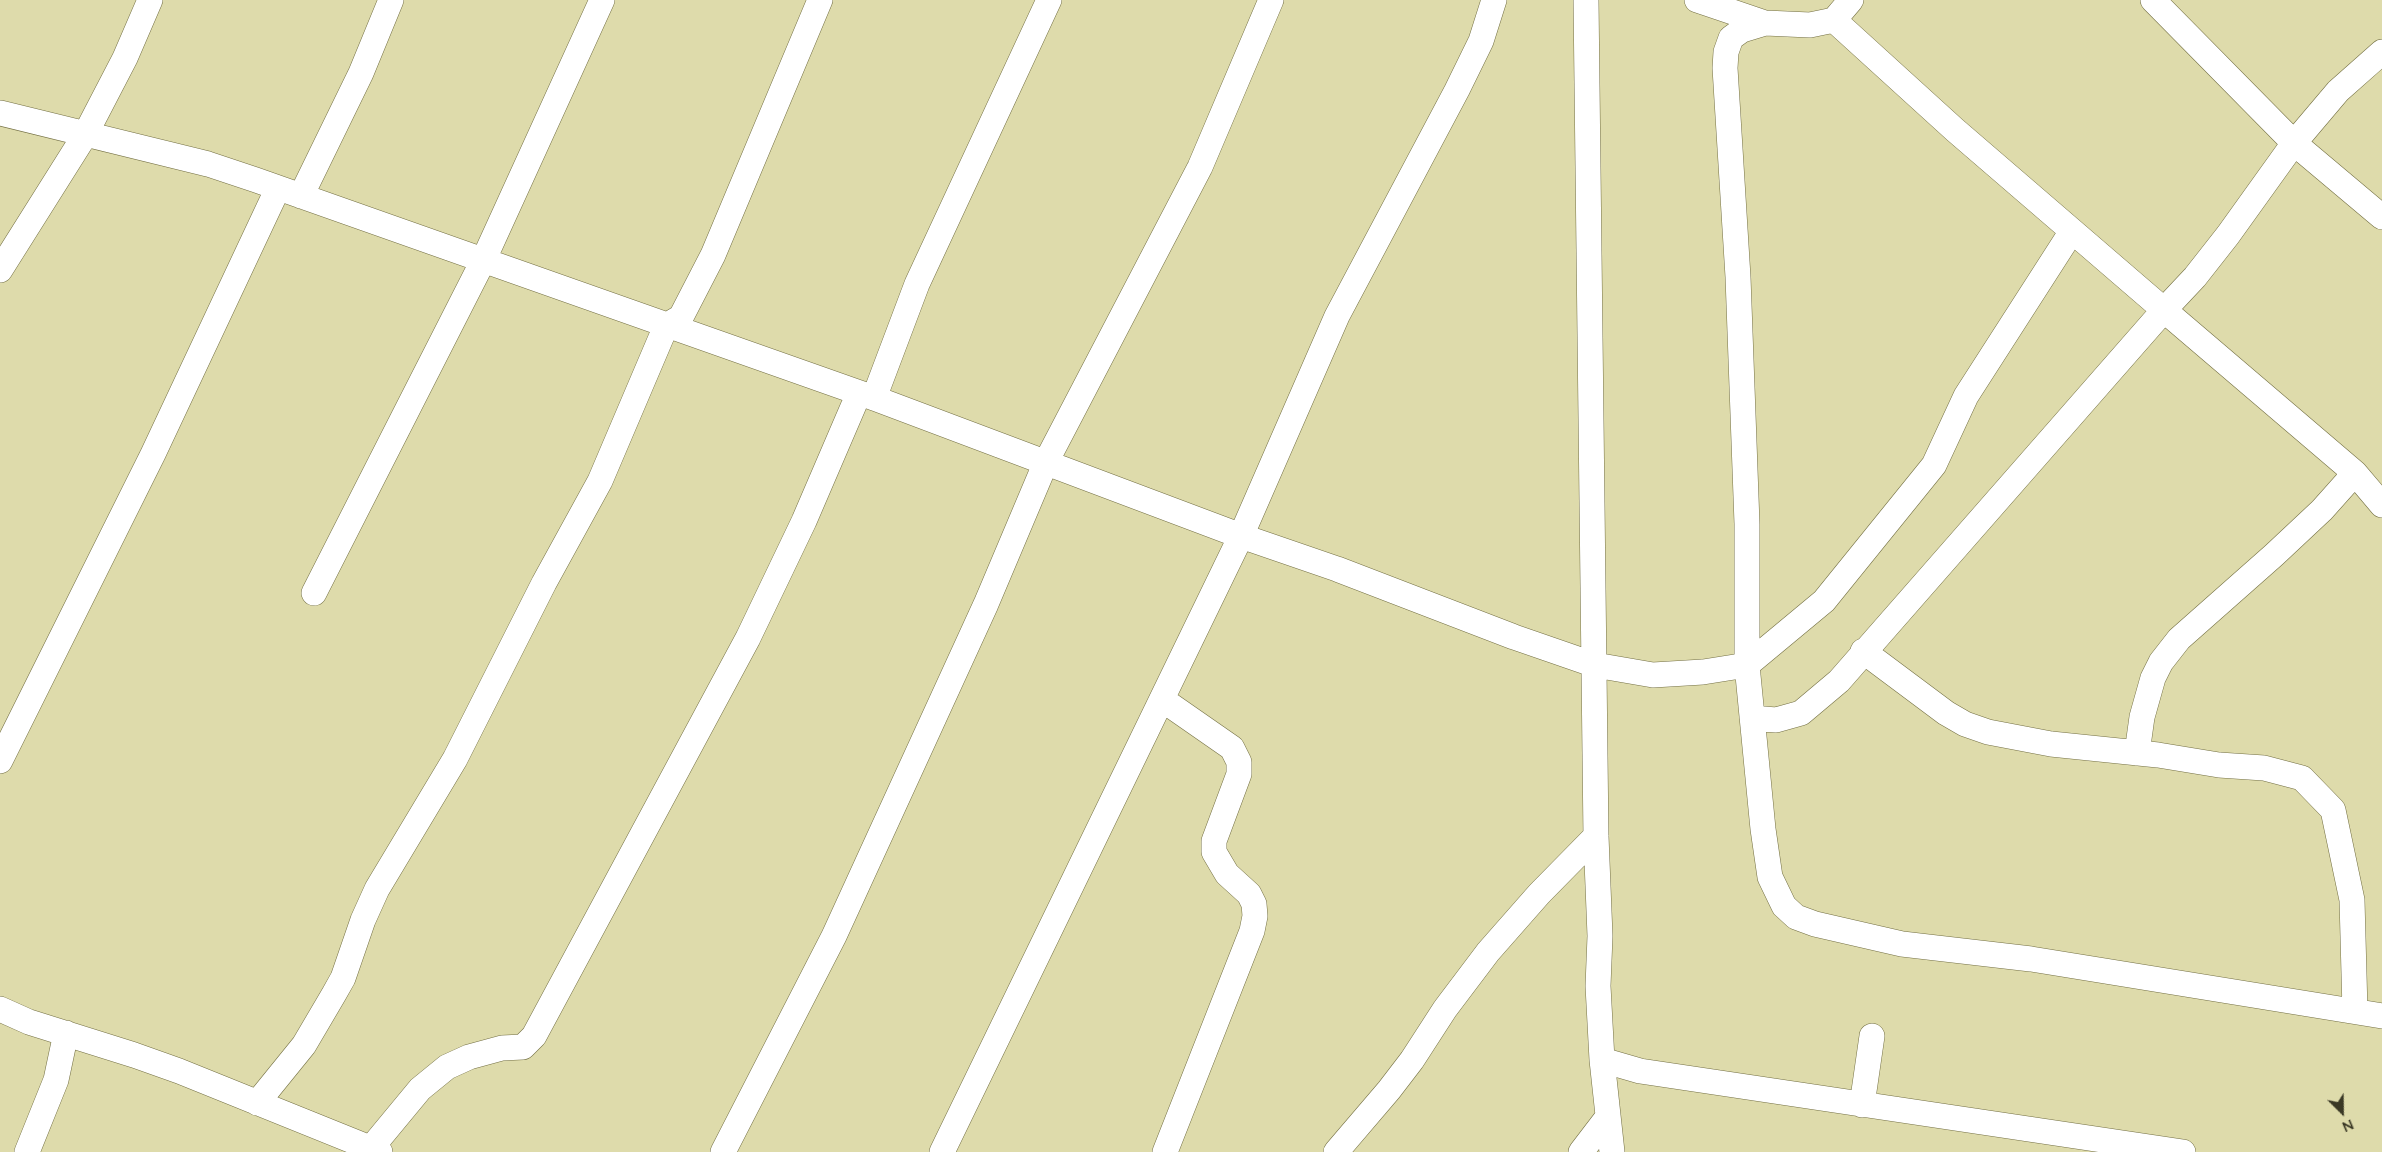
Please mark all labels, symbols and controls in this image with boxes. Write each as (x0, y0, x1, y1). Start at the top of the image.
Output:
north arrow (2317, 1087, 2367, 1137)
text: N (2340, 1116, 2356, 1136)

